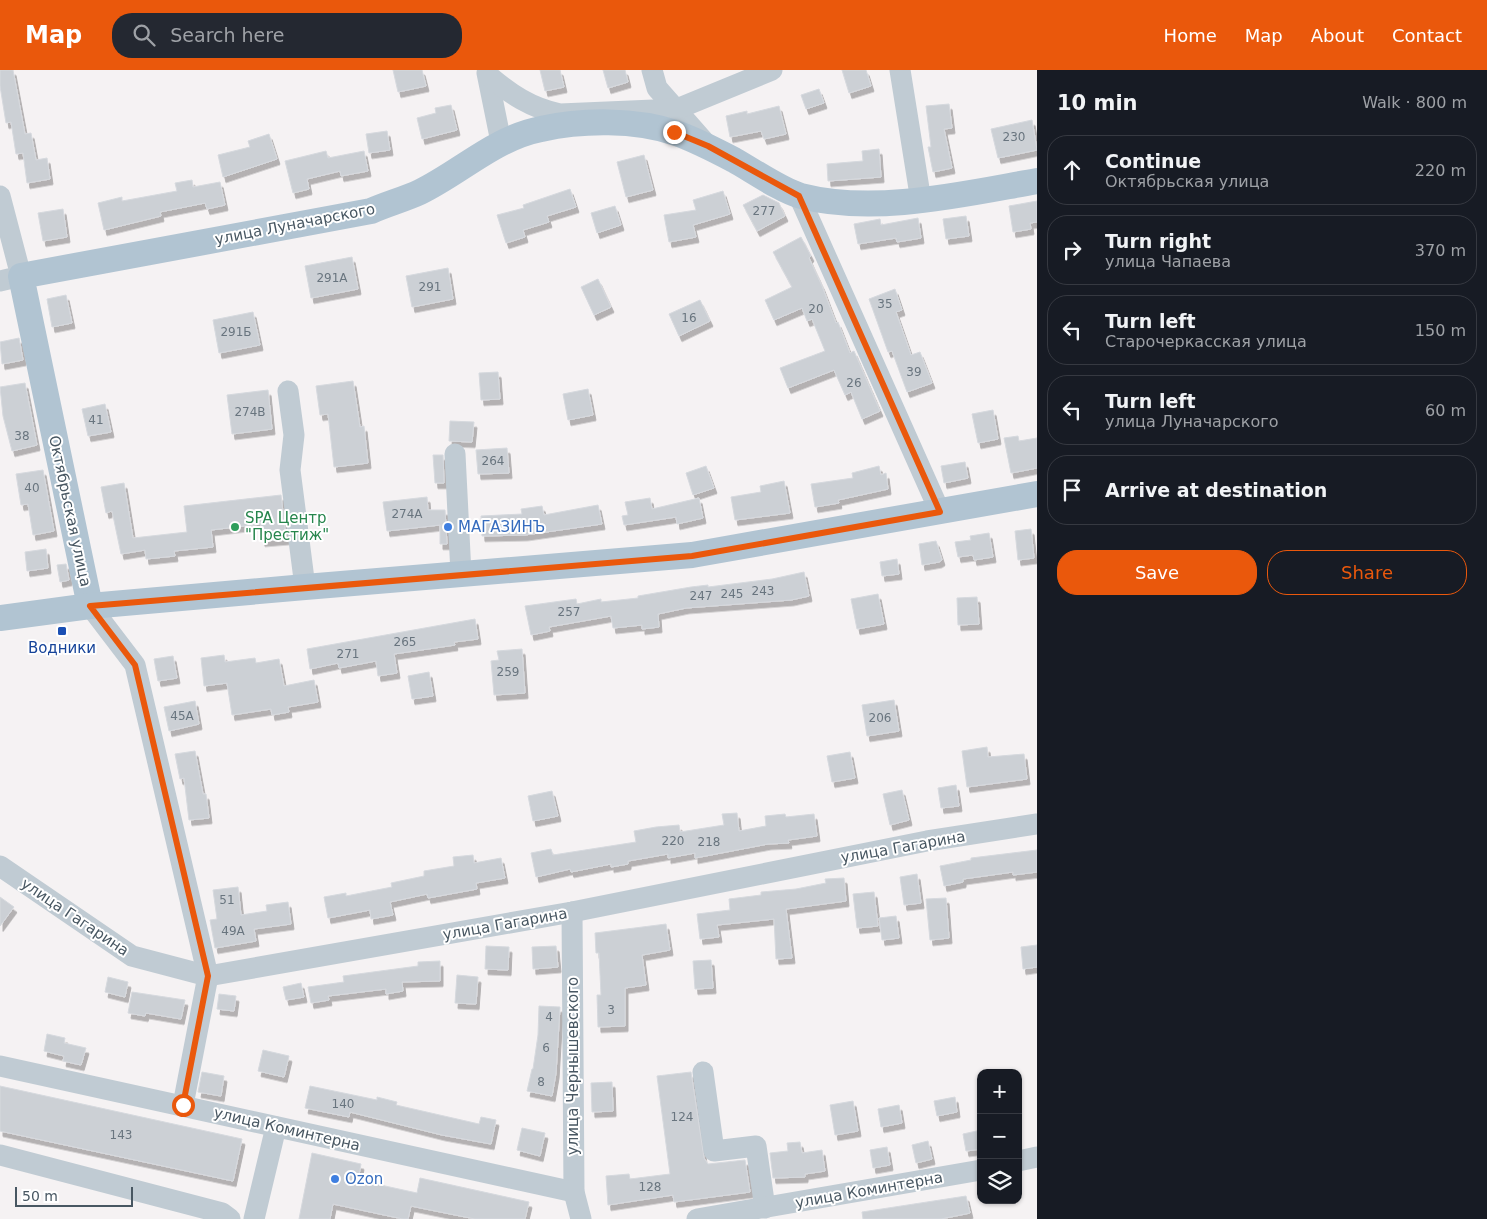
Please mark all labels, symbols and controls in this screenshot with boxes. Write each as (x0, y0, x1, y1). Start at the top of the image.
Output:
search box (112, 13, 462, 58)
text: Map (25, 21, 82, 49)
icon: search (130, 21, 158, 49)
text: Search here (170, 24, 284, 46)
text: Home (1164, 25, 1217, 46)
text: Map (1245, 25, 1283, 46)
text: About (1311, 25, 1364, 46)
text: Contact (1392, 25, 1462, 46)
text: 10 min (1057, 91, 1138, 115)
text: Walk · 800 m (1362, 93, 1467, 112)
route end (663, 121, 686, 144)
house number: 230 (1003, 130, 1025, 144)
text: Continue (1105, 150, 1201, 172)
icon: ahead (1058, 156, 1086, 184)
text: 220 m (1415, 161, 1466, 180)
text: Октябрьская улица (1105, 172, 1269, 191)
street label: улица Луначарского (213, 200, 377, 248)
house number: 277 (753, 204, 775, 218)
text: Turn right (1105, 230, 1211, 252)
icon: right (1058, 236, 1086, 264)
text: 370 m (1415, 241, 1466, 260)
text: улица Чапаева (1105, 252, 1231, 271)
house number: 291А (316, 271, 348, 285)
house number: 291 (419, 280, 441, 294)
house number: 35 (877, 297, 893, 311)
house number: 20 (808, 302, 824, 316)
text: Turn left (1105, 310, 1196, 332)
house number: 16 (681, 311, 697, 325)
icon: left (1058, 316, 1086, 344)
text: 150 m (1415, 321, 1466, 340)
house number: 291Б (220, 325, 252, 339)
text: Старочеркасская улица (1105, 332, 1307, 351)
house number: 39 (906, 365, 922, 379)
house number: 26 (846, 376, 862, 390)
text: Turn left (1105, 390, 1196, 412)
icon: left (1058, 396, 1086, 424)
text: 60 m (1425, 401, 1466, 420)
house number: 274В (234, 405, 266, 419)
text: улица Луначарского (1105, 412, 1279, 431)
house number: 41 (88, 413, 104, 427)
house number: 38 (14, 429, 30, 443)
street label: Октябрьская улица (45, 434, 95, 588)
house number: 264 (482, 454, 504, 468)
icon: arrive (1058, 476, 1086, 504)
text: Arrive at destination (1105, 479, 1327, 501)
house number: 40 (24, 481, 40, 495)
house number: 274А (391, 507, 423, 521)
place label: SPA Центр "Престиж" (245, 509, 329, 544)
place label: МАГАЗИНЪ (458, 518, 545, 536)
marker: SPA Центр "Престиж" (229, 521, 241, 533)
marker: МАГАЗИНЪ (442, 521, 454, 533)
button: Save (1057, 550, 1257, 595)
button: Share (1267, 550, 1467, 595)
house number: 243 (752, 584, 774, 598)
house number: 245 (721, 587, 743, 601)
house number: 247 (690, 589, 712, 603)
house number: 257 (558, 605, 580, 619)
marker: Водники (56, 625, 68, 637)
house number: 265 (394, 635, 416, 649)
place label: Водники (28, 639, 96, 657)
house number: 271 (337, 647, 359, 661)
house number: 259 (497, 665, 519, 679)
house number: 45А (170, 709, 195, 723)
house number: 206 (869, 711, 891, 725)
street label: улица Гагарина (839, 827, 967, 867)
house number: 220 (662, 834, 684, 848)
house number: 218 (698, 835, 720, 849)
street label: улица Гагарина (18, 874, 132, 960)
house number: 51 (219, 893, 235, 907)
street label: улица Гагарина (441, 904, 569, 944)
house number: 49А (221, 924, 246, 938)
street label: улица Чернышевского (564, 977, 582, 1155)
house number: 3 (607, 1003, 615, 1017)
house number: 4 (545, 1010, 553, 1024)
house number: 6 (542, 1041, 550, 1055)
map controls (977, 1069, 1022, 1204)
button: + (977, 1069, 1022, 1114)
house number: 8 (537, 1075, 545, 1089)
route start (172, 1094, 195, 1117)
house number: 140 (332, 1097, 354, 1111)
street label: улица Коминтерна (212, 1103, 362, 1155)
house number: 124 (671, 1110, 693, 1124)
button: − (977, 1114, 1022, 1159)
house number: 143 (110, 1128, 132, 1142)
button: layers (977, 1159, 1022, 1204)
street label: улица Коминтерна (794, 1168, 944, 1212)
place label: Ozon (345, 1170, 383, 1188)
marker: Ozon (329, 1173, 341, 1185)
house number: 128 (639, 1180, 661, 1194)
scale bar (15, 1184, 132, 1207)
text: 50 m (22, 1188, 58, 1204)

